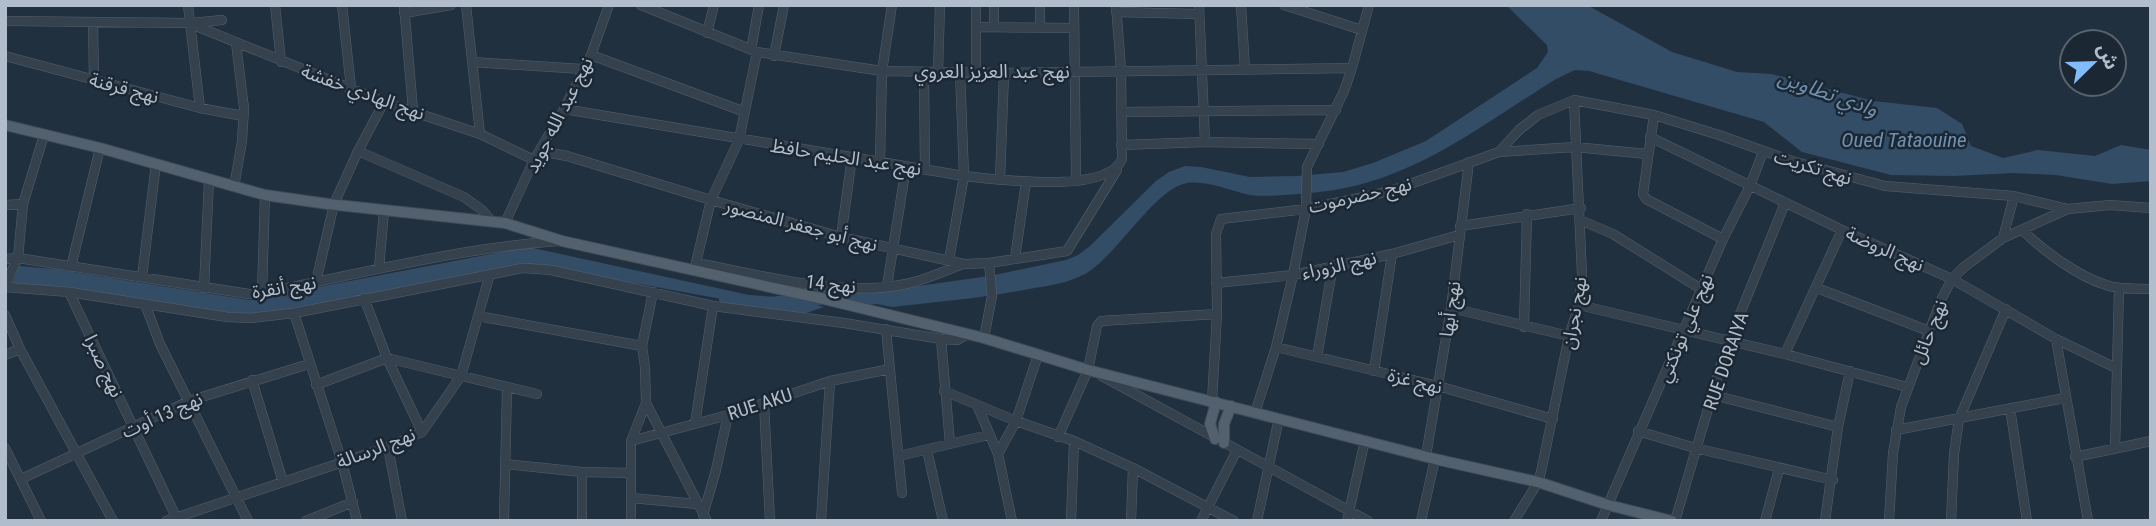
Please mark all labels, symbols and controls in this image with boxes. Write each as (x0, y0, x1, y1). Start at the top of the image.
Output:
north arrow (2058, 28, 2128, 98)
text: ش (2093, 40, 2124, 73)
street label: نهج عبد الله جويد (520, 53, 601, 178)
street label: نهج الهادي خفشة (297, 59, 428, 128)
street label: نهج عبد العزيز العروي (914, 60, 1070, 86)
water label: وادي تطاوين (1774, 65, 1881, 125)
street label: نهج قرقنة (86, 68, 161, 111)
water label: Oued Tataouine (1841, 128, 1967, 152)
street label: نهج عبد الحليم حافظ (768, 134, 923, 183)
street label: نهج تكريت (1770, 144, 1855, 193)
street label: نهج حضرموت (1306, 172, 1415, 221)
street label: نهج أبو جعفر المنصور (720, 193, 880, 259)
street label: نهج الروضة (1841, 222, 1928, 279)
street label: نهج الزوراء (1300, 246, 1379, 287)
street label: نهج 14 (805, 270, 857, 301)
street label: نهج علي تونكتي (1652, 270, 1721, 387)
street label: نهج أنقرة (250, 271, 318, 306)
street label: نهج نجران (1556, 275, 1595, 352)
street label: نهج أبها (1435, 280, 1468, 339)
street label: نهج حائل (1906, 297, 1955, 369)
street label: RUE DORAIYA (1698, 309, 1754, 413)
street label: نهج صبرا (77, 331, 129, 402)
street label: نهج غزة (1385, 363, 1445, 402)
street label: RUE AKU (725, 383, 795, 425)
street label: نهج 13 أوت (118, 387, 207, 446)
street label: نهج الرسالة (333, 422, 420, 476)

